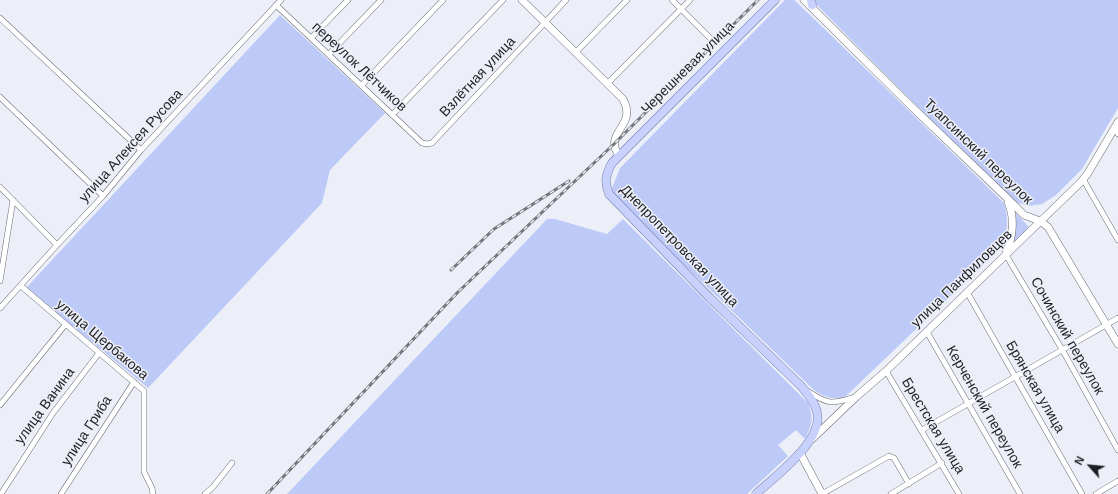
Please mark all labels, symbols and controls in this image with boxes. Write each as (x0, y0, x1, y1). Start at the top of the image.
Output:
street label: Черешневая улица (638, 18, 738, 118)
street label: переулок Лётчиков (308, 19, 410, 115)
street label: Взлётная улица (437, 33, 519, 121)
street label: улица Алексея Русова (76, 86, 186, 206)
street label: Туапсинский переулок (920, 96, 1036, 208)
street label: Днепропетровская улица (616, 181, 742, 311)
street label: улица Панфиловцев (908, 226, 1016, 332)
street label: Сочинский переулок (1027, 274, 1107, 398)
street label: улица Щербакова (52, 296, 152, 384)
street label: Брянская улица (1002, 338, 1068, 436)
street label: Керченский переулок (942, 343, 1026, 471)
street label: улица Ванина (12, 364, 78, 448)
street label: Брестская улица (898, 375, 968, 477)
street label: улица Гриба (58, 393, 116, 469)
north arrow (1070, 446, 1110, 486)
text: N (1072, 454, 1086, 467)

